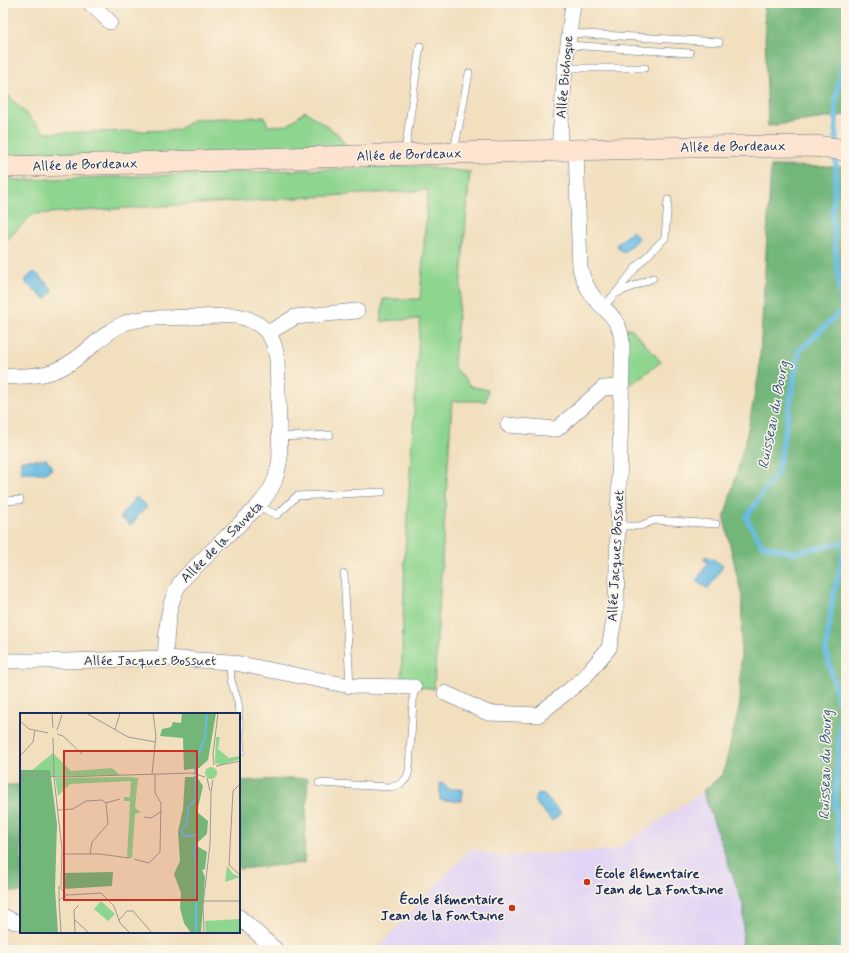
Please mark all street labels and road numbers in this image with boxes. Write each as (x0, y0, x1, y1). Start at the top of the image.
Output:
street label: Allée Bichoque (552, 34, 578, 119)
street label: Allée de Bordeaux (680, 137, 786, 157)
street label: Allée de Bordeaux (356, 144, 462, 166)
street label: Allée de Bordeaux (32, 154, 138, 176)
street label: Allée Jacques Bossuet (604, 489, 628, 623)
street label: Allée de la Sauveta (177, 497, 267, 587)
street label: Allée Jacques Bossuet (84, 652, 216, 670)

